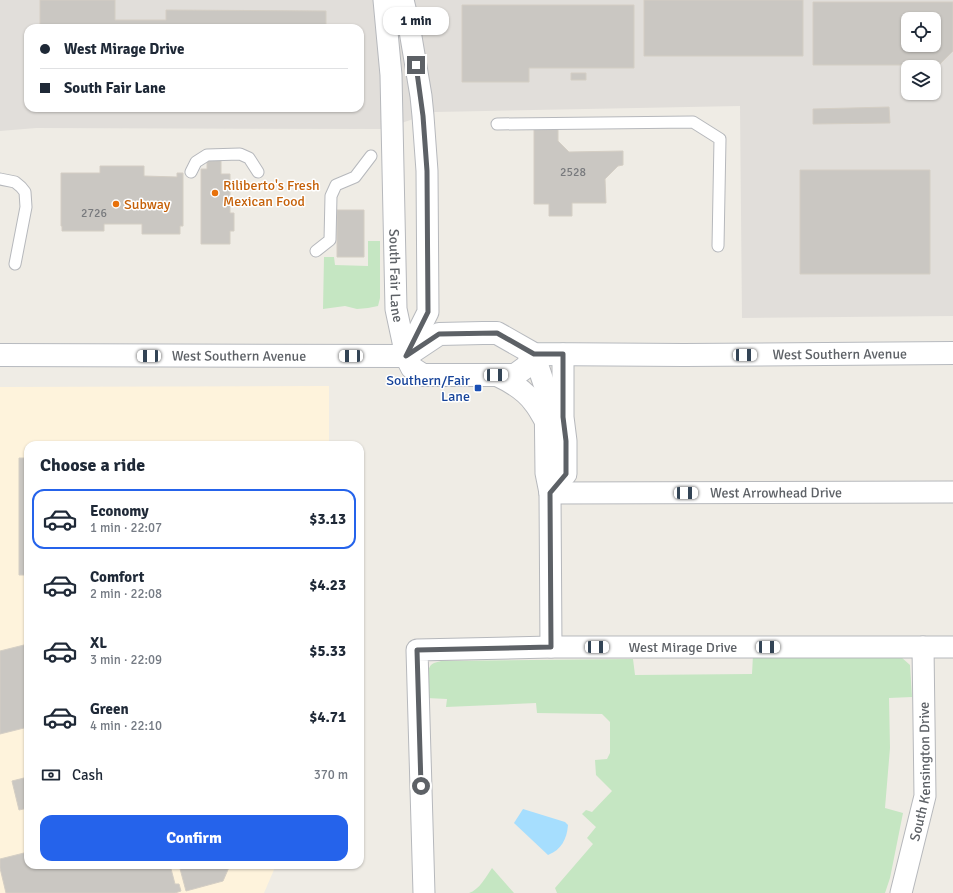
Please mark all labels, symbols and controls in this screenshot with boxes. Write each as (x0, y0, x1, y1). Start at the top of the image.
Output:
callout: 1 min (383, 7, 449, 35)
map controls (901, 12, 941, 100)
button: locate (901, 12, 941, 52)
text: 1 min (400, 13, 432, 29)
text: West Mirage Drive (64, 40, 184, 58)
route end (407, 56, 425, 74)
button: layers (901, 60, 941, 100)
text: South Fair Lane (64, 79, 166, 97)
house number: 2528 (560, 165, 586, 180)
place label: Riliberto's Fresh Mexican Food (223, 177, 320, 210)
marker: Riliberto's Fresh Mexican Food (210, 188, 220, 198)
place label: Subway (124, 196, 171, 213)
marker: Subway (111, 199, 121, 209)
house number: 2726 (81, 206, 107, 221)
street label: South Fair Lane (386, 229, 407, 324)
street label: West Southern Avenue (772, 345, 907, 363)
street label: West Southern Avenue (172, 347, 306, 364)
car (733, 349, 757, 361)
car (137, 350, 161, 362)
car (339, 350, 363, 362)
car (484, 369, 508, 381)
place label: Southern/Fair Lane (386, 372, 471, 405)
marker: Southern/Fair Lane (473, 383, 483, 393)
text: Choose a ride (40, 454, 145, 476)
street label: West Arrowhead Drive (710, 484, 842, 501)
car (674, 487, 698, 499)
icon: car (42, 501, 78, 537)
text: Economy (90, 502, 149, 520)
text: $3.13 (309, 510, 346, 528)
text: 1 min · 22:07 (90, 520, 162, 536)
icon: car (42, 567, 78, 603)
text: Comfort (90, 568, 144, 586)
text: $4.23 (309, 576, 346, 594)
text: 2 min · 22:08 (90, 586, 162, 602)
icon: car (42, 633, 78, 669)
text: XL (90, 634, 107, 652)
street label: West Mirage Drive (629, 639, 737, 656)
car (585, 641, 609, 653)
car (756, 641, 780, 653)
text: $5.33 (309, 642, 346, 660)
text: 3 min · 22:09 (90, 652, 162, 668)
icon: car (42, 699, 78, 735)
text: Green (90, 700, 129, 718)
street label: South Kensington Drive (906, 702, 934, 843)
text: $4.71 (309, 708, 346, 726)
text: 4 min · 22:10 (90, 718, 162, 734)
icon: cash (40, 764, 62, 786)
text: Cash (72, 766, 103, 784)
text: 370 m (314, 767, 348, 783)
route start (412, 777, 430, 795)
button: Confirm (40, 815, 348, 861)

